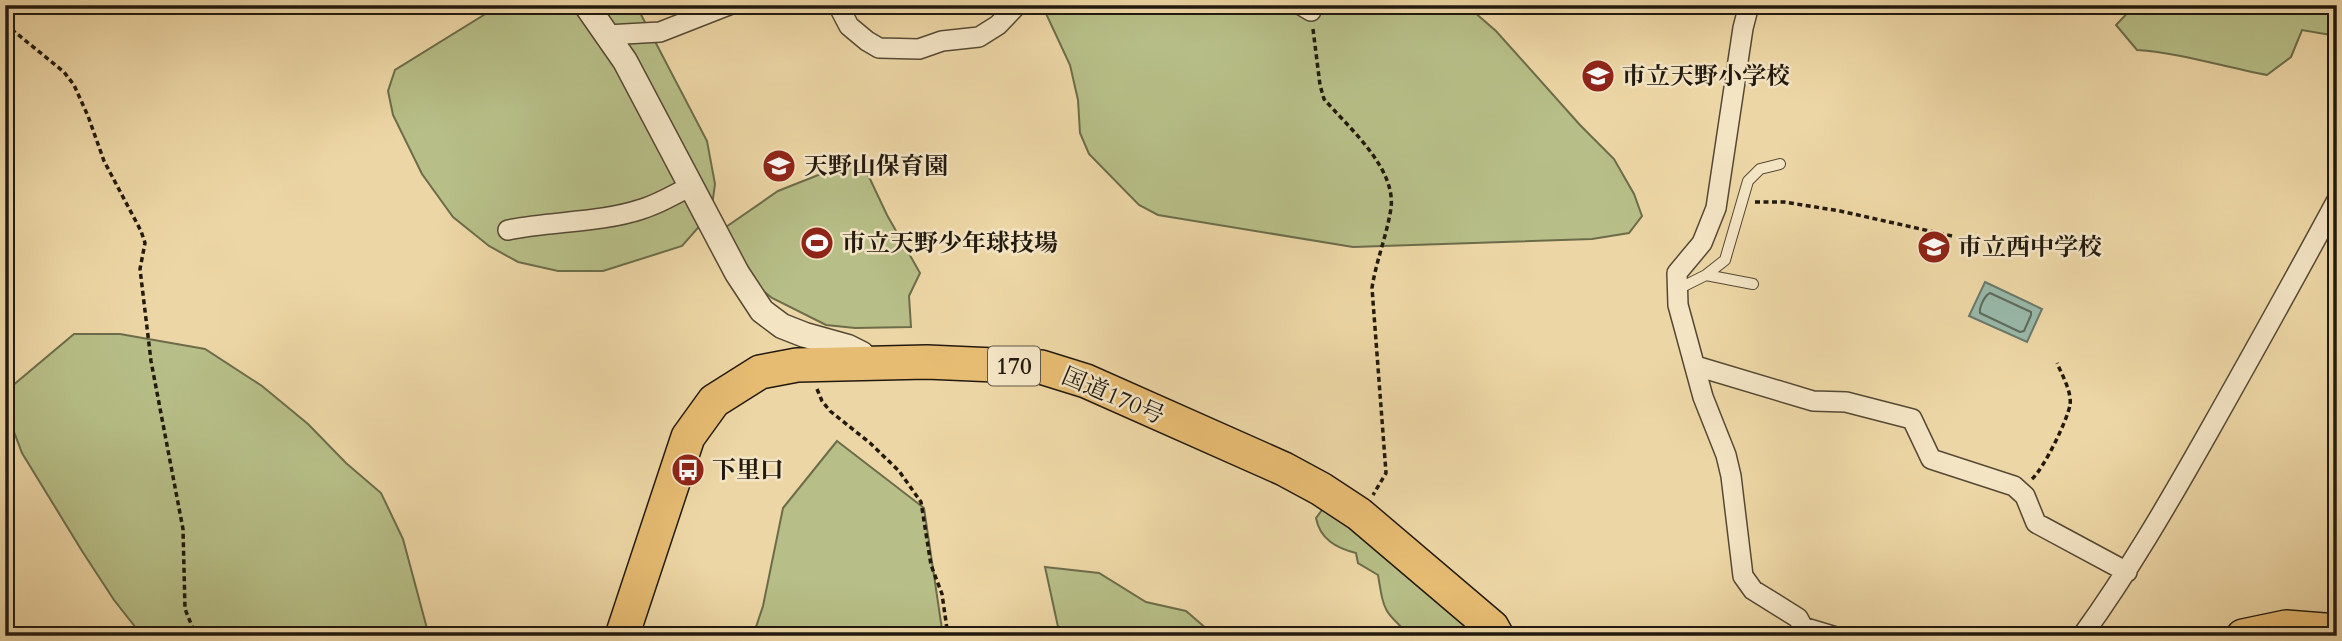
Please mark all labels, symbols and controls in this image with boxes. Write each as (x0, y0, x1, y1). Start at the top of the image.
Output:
school or university icon: 市立天野小学校 (1579, 57, 1617, 95)
place label: 市立天野小学校 (1622, 60, 1790, 93)
school or university icon: 天野山保育園 (760, 147, 798, 185)
place label: 天野山保育園 (804, 150, 948, 183)
sports icon: 市立天野少年球技場 (798, 224, 836, 262)
place label: 市立天野少年球技場 (842, 227, 1058, 260)
school or university icon: 市立西中学校 (1915, 228, 1953, 266)
place label: 市立西中学校 (1958, 231, 2102, 264)
road number: 170 (988, 346, 1040, 386)
street label: 国道170号 (1056, 360, 1170, 432)
bus stop icon: 下里口 (669, 451, 707, 489)
place label: 下里口 (712, 454, 784, 487)

